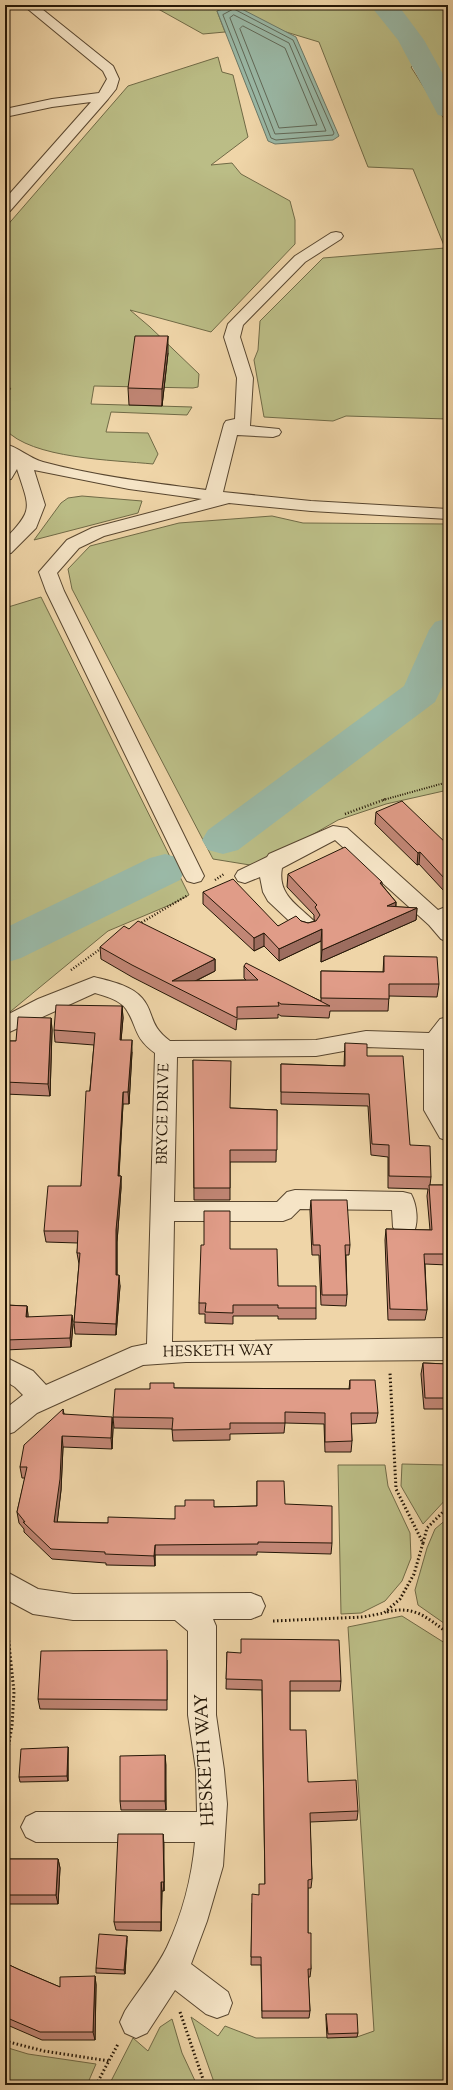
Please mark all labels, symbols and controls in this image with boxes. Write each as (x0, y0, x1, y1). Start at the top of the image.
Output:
street label: BRYCE DRIVE (153, 1063, 175, 1165)
street label: HESKETH WAY (163, 1341, 274, 1363)
street label: HESKETH WAY (190, 1693, 222, 1827)

